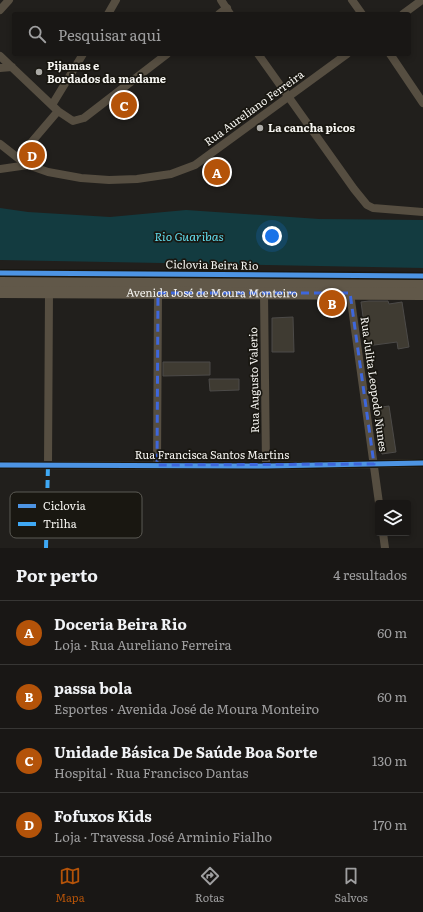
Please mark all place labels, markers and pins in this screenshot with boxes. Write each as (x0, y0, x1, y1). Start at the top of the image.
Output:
place label: Pijamas e Bordados da madame (47, 57, 166, 86)
marker: Pijamas e Bordados da madame (34, 67, 44, 77)
pin: C (111, 90, 137, 120)
place label: La cancha picos (268, 119, 356, 135)
marker: La cancha picos (255, 123, 265, 133)
pin: D (19, 140, 45, 170)
pin: A (204, 157, 230, 187)
pin: B (319, 288, 345, 318)

